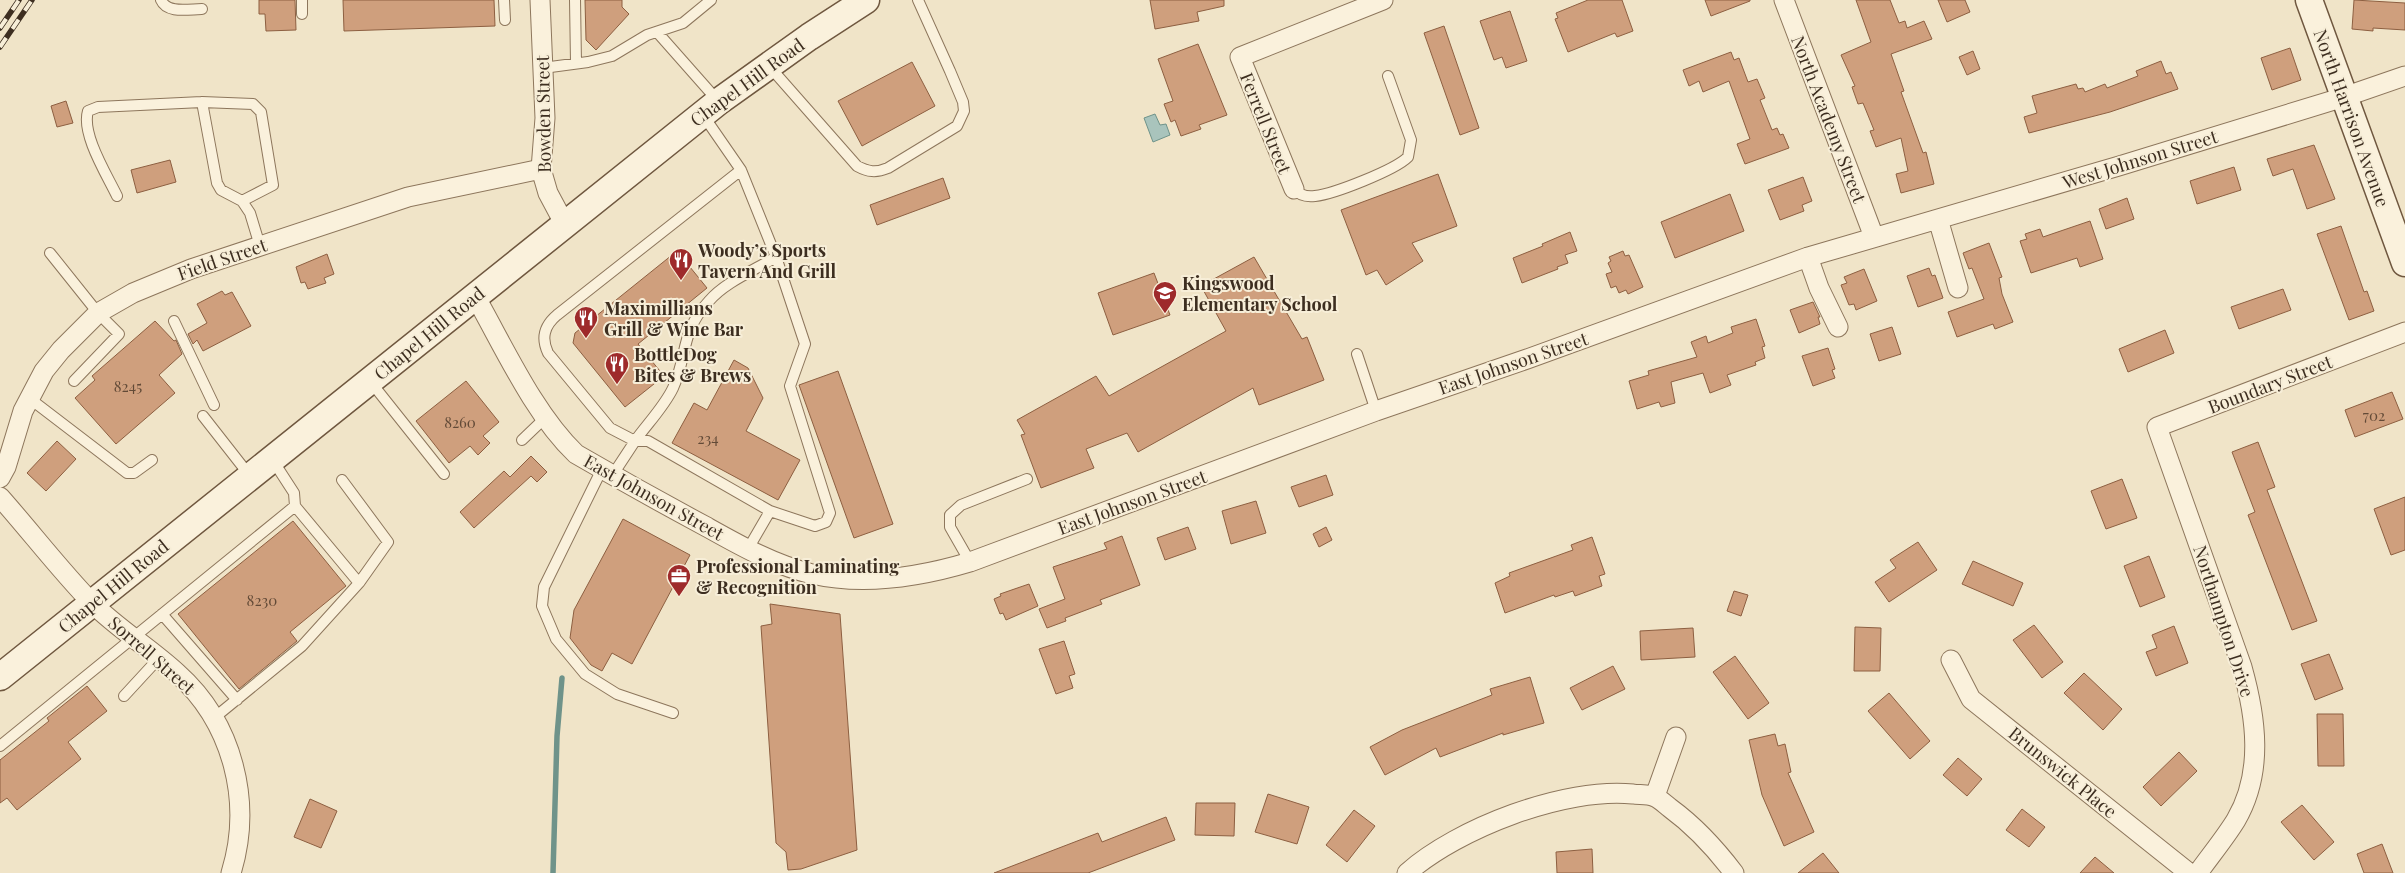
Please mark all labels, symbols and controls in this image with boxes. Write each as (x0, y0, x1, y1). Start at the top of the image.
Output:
street label: North Harrison Avenue (2309, 26, 2395, 210)
street label: Chapel Hill Road (685, 32, 809, 132)
street label: North Academy Street (1786, 32, 1872, 206)
street label: Bowden Street (530, 54, 556, 173)
street label: Ferrell Street (1235, 69, 1297, 178)
street label: West Johnson Street (2059, 124, 2221, 194)
street label: Field Street (174, 232, 270, 285)
place label: Woody’s Sports Tavern And Grill (697, 238, 837, 283)
restaurant icon: Woody’s Sports Tavern And Grill (668, 247, 694, 281)
place label: Kingswood Elementary School (1182, 271, 1338, 316)
school or university icon: Kingswood Elementary School (1152, 280, 1178, 314)
street label: Chapel Hill Road (369, 281, 490, 385)
place label: Maximillians Grill & Wine Bar (604, 296, 744, 341)
restaurant icon: Maximillians Grill & Wine Bar (573, 305, 599, 339)
street label: East Johnson Street (1435, 326, 1592, 400)
place label: BottleDog Bites & Brews (634, 342, 751, 387)
street label: Boundary Street (2204, 349, 2336, 419)
restaurant icon: BottleDog Bites & Brews (604, 351, 630, 385)
house number: 8245 (114, 376, 142, 396)
house number: 702 (2363, 405, 2385, 425)
house number: 8260 (444, 412, 476, 432)
house number: 234 (697, 428, 719, 448)
street label: East Johnson Street (580, 449, 729, 546)
street label: East Johnson Street (1054, 464, 1210, 540)
street label: Chapel Hill Road (53, 534, 174, 638)
street label: Northampton Drive (2188, 542, 2260, 700)
place label: Professional Laminating & Recognition (696, 554, 899, 599)
office icon: Professional Laminating & Recognition (666, 563, 692, 597)
house number: 8230 (247, 590, 277, 610)
street label: Sorrell Street (104, 611, 201, 700)
street label: Brunswick Place (2004, 721, 2122, 823)

